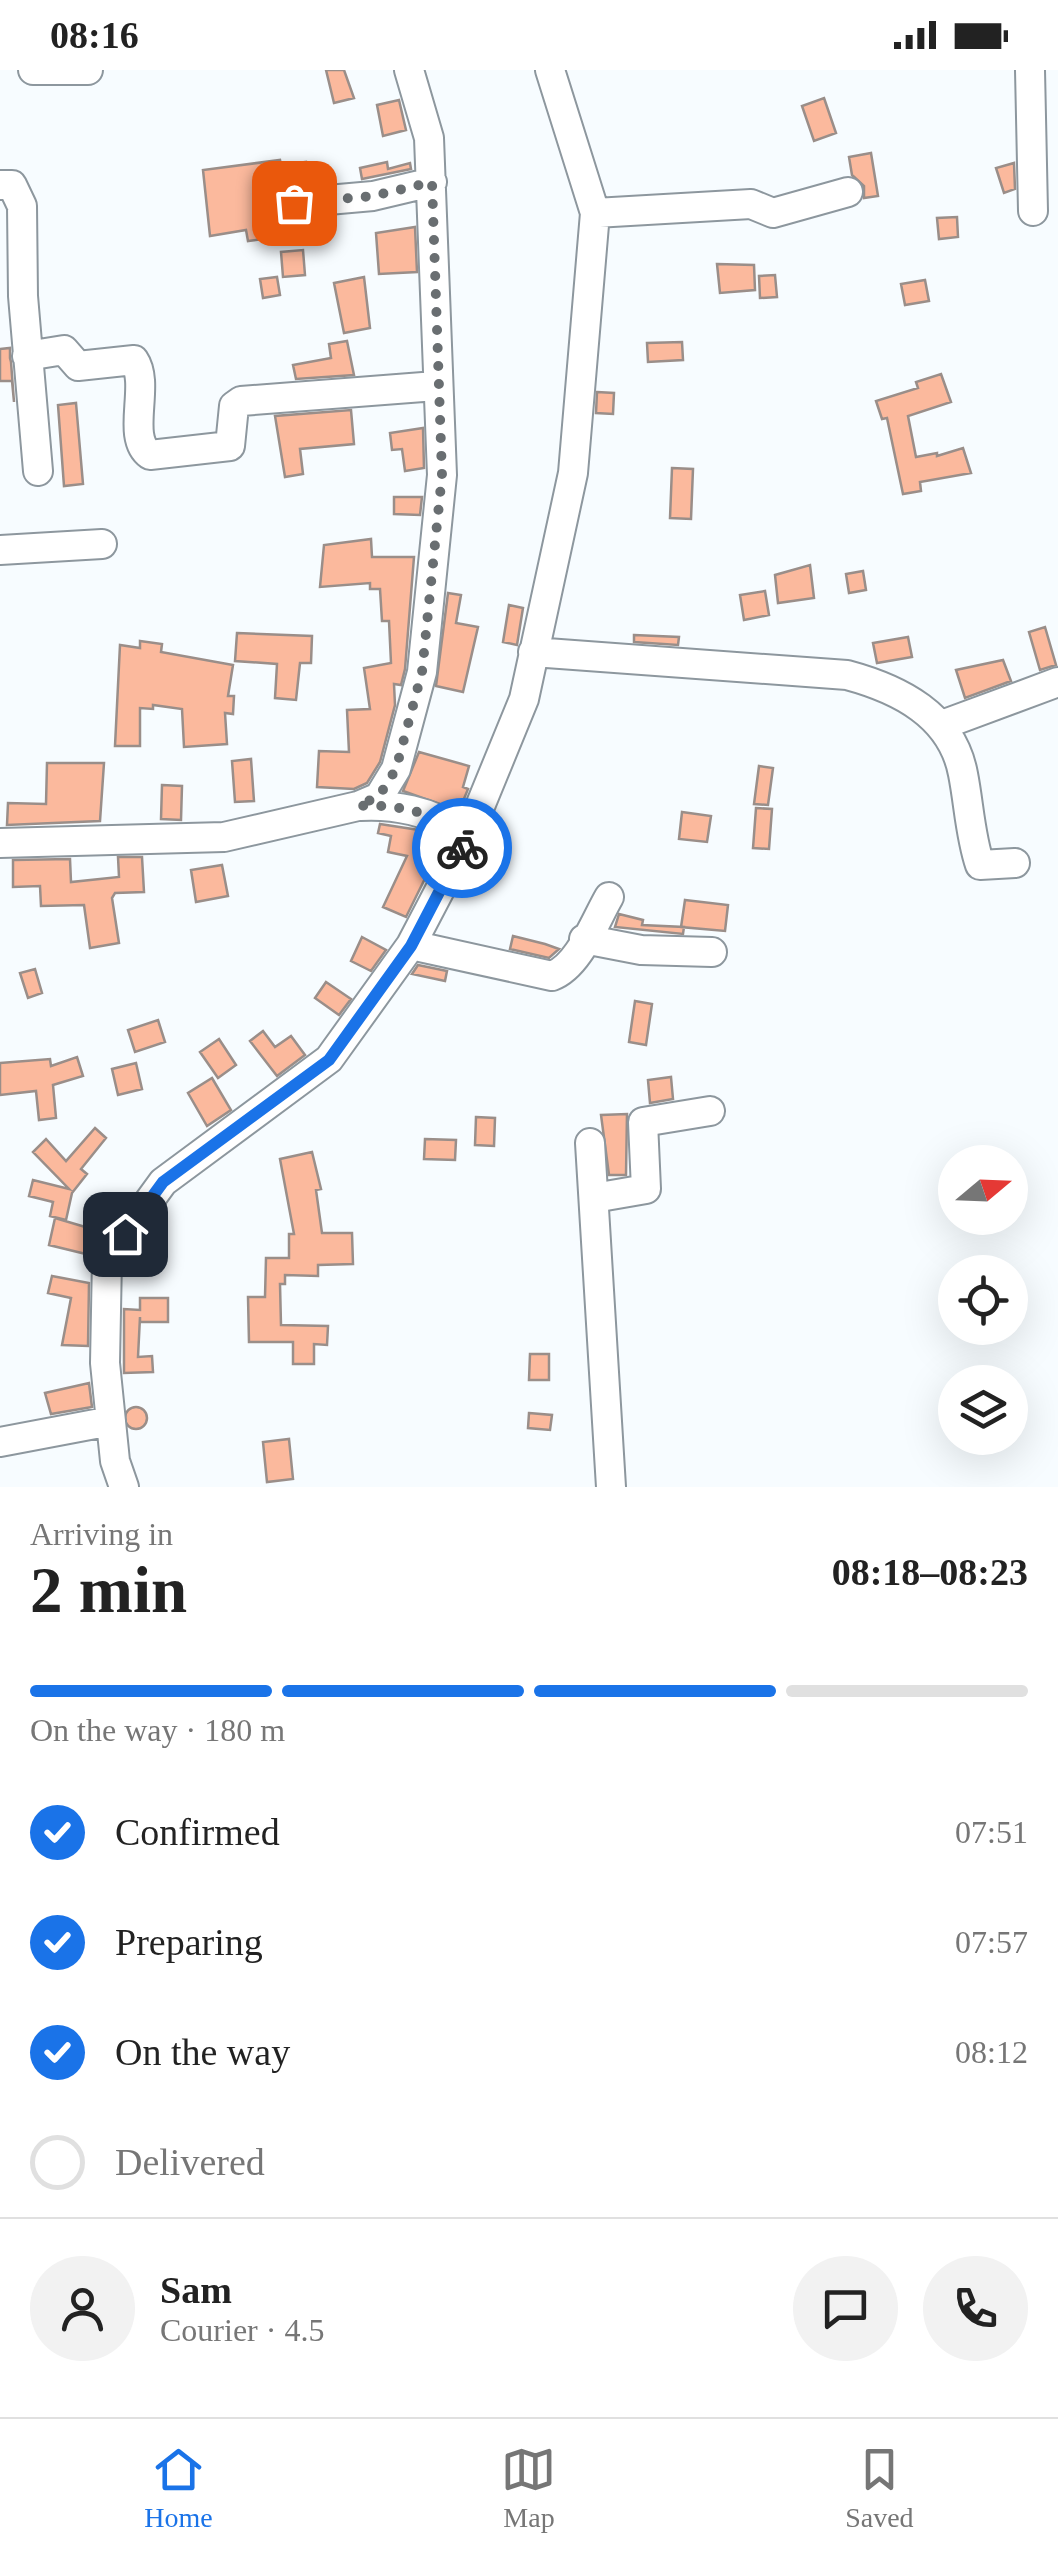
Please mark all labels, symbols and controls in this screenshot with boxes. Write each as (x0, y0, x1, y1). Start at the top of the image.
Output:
text: 08:16 (50, 14, 139, 56)
pin (252, 161, 337, 246)
icon: bag (267, 176, 322, 231)
courier (412, 798, 512, 898)
icon: bike (435, 821, 490, 876)
north arrow (938, 1145, 1028, 1235)
map controls (938, 1145, 1028, 1455)
pin (83, 1192, 168, 1277)
icon: home (98, 1207, 153, 1262)
button: locate (938, 1255, 1028, 1345)
button: layers (938, 1365, 1028, 1455)
text: Arriving in (30, 1516, 173, 1552)
text: 08:18–08:23 (832, 1551, 1028, 1593)
text: 2 min (30, 1554, 187, 1626)
text: On the way · 180 m (30, 1712, 285, 1748)
icon: check (30, 1805, 85, 1860)
text: Confirmed (115, 1811, 280, 1853)
text: 07:51 (955, 1814, 1028, 1850)
icon: check (30, 1915, 85, 1970)
text: Preparing (115, 1921, 263, 1963)
text: 07:57 (955, 1924, 1028, 1960)
icon: check (30, 2025, 85, 2080)
text: On the way (115, 2031, 290, 2073)
text: 08:12 (955, 2034, 1028, 2070)
text: Delivered (115, 2141, 265, 2183)
button: person (30, 2256, 135, 2361)
button: chat (793, 2256, 898, 2361)
button: phone (923, 2256, 1028, 2361)
text: Sam (160, 2269, 232, 2311)
text: Courier · 4.5 (160, 2312, 324, 2348)
tab: Home (144, 2442, 213, 2534)
tab: Map (501, 2442, 556, 2534)
tab: Saved (845, 2442, 914, 2534)

